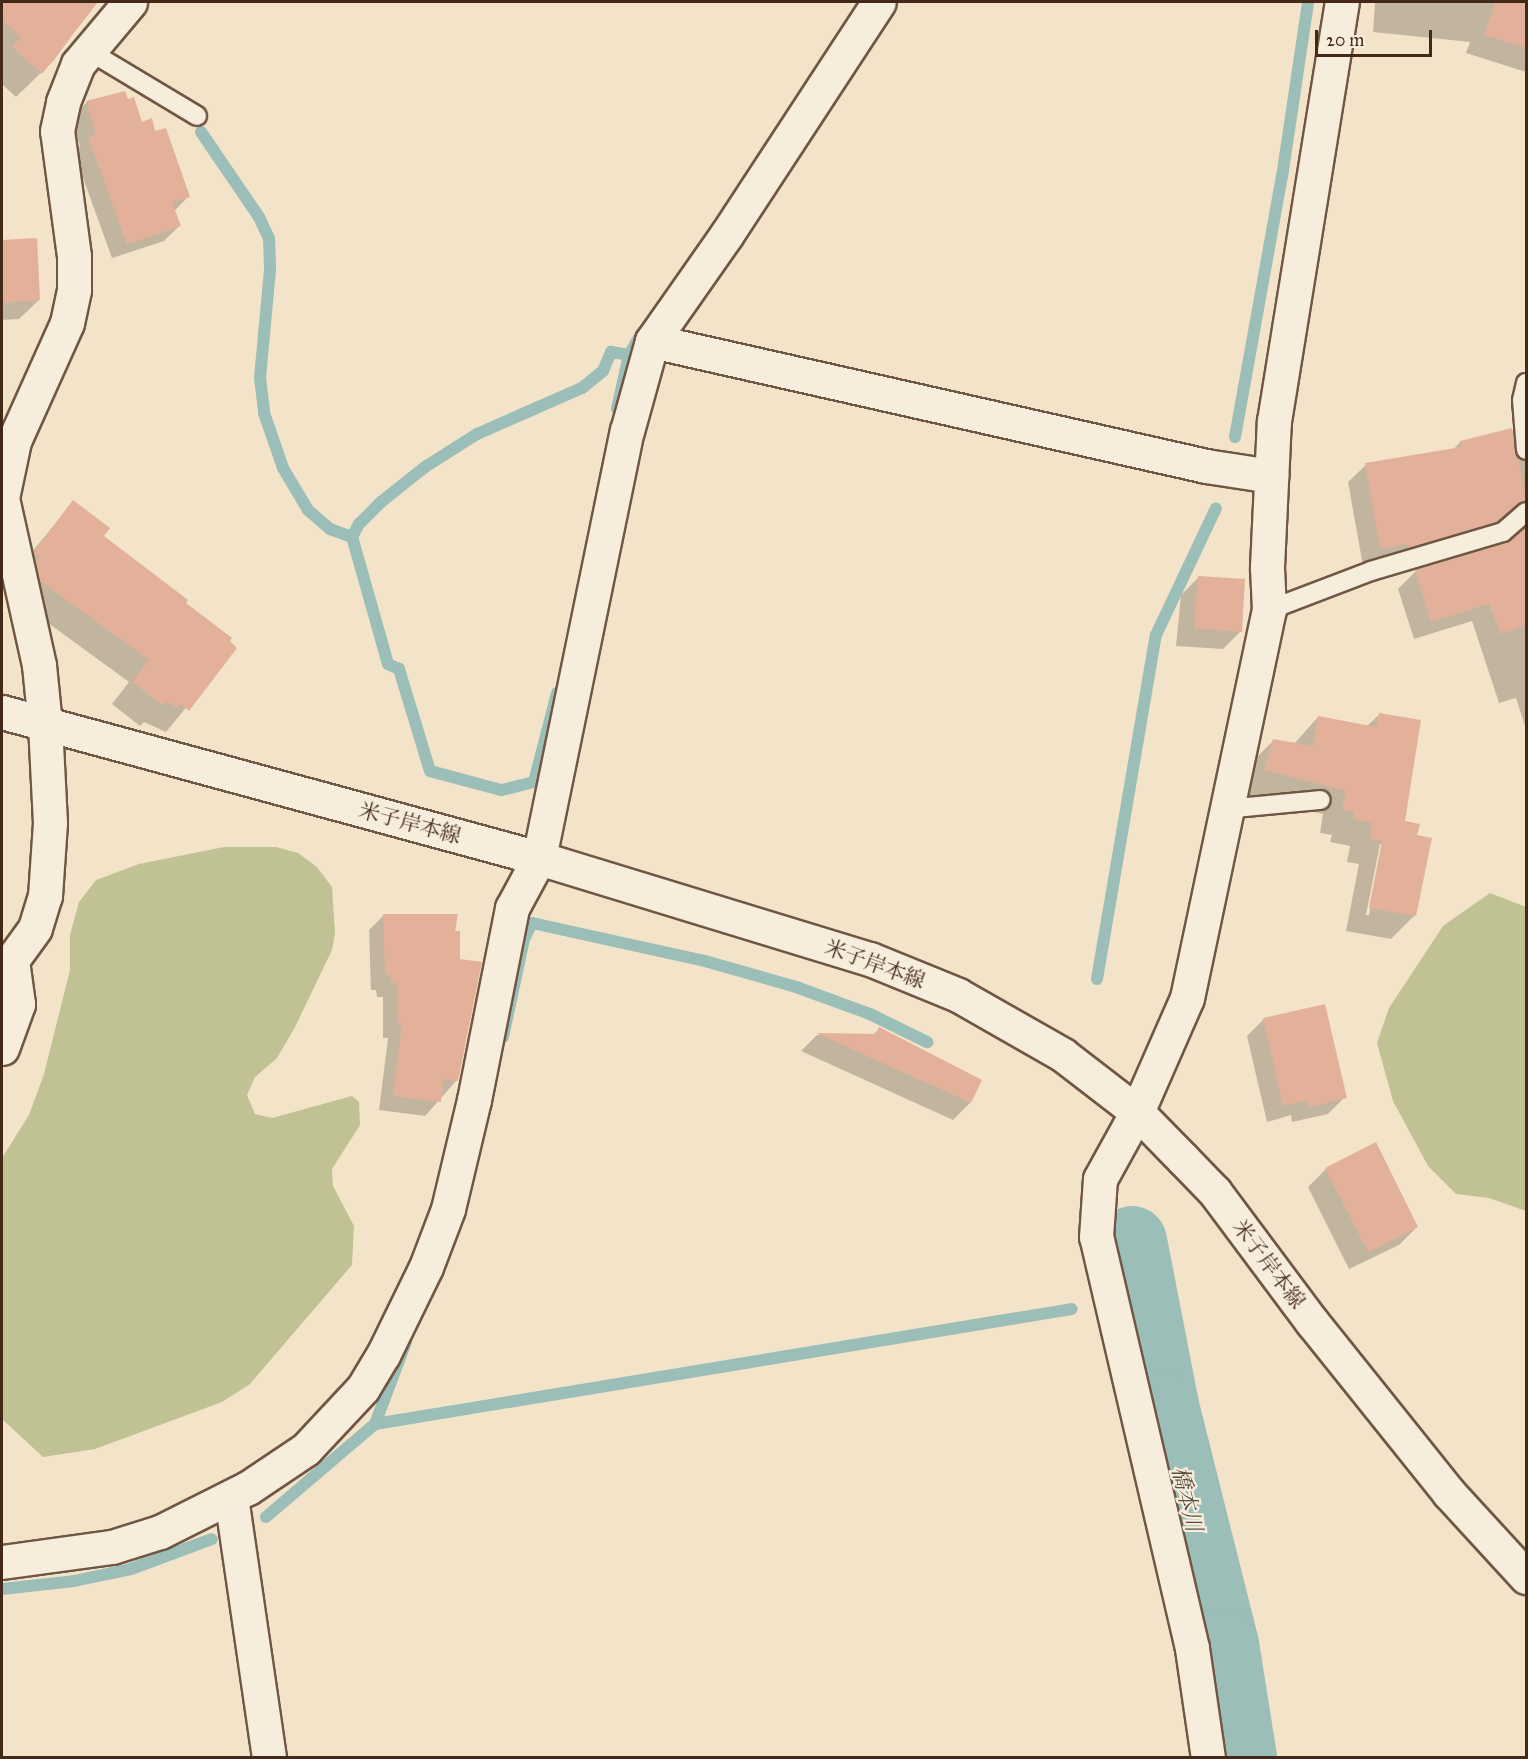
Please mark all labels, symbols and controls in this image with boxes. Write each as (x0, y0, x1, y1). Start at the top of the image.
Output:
scale bar (1318, 18, 1435, 56)
text: 20 m (1326, 29, 1364, 51)
street label: 米子岸本線 (356, 797, 464, 849)
street label: 米子岸本線 (821, 934, 929, 994)
street label: 米子岸本線 (1227, 1214, 1311, 1314)
water label: 橋本川 (1166, 1464, 1208, 1534)

